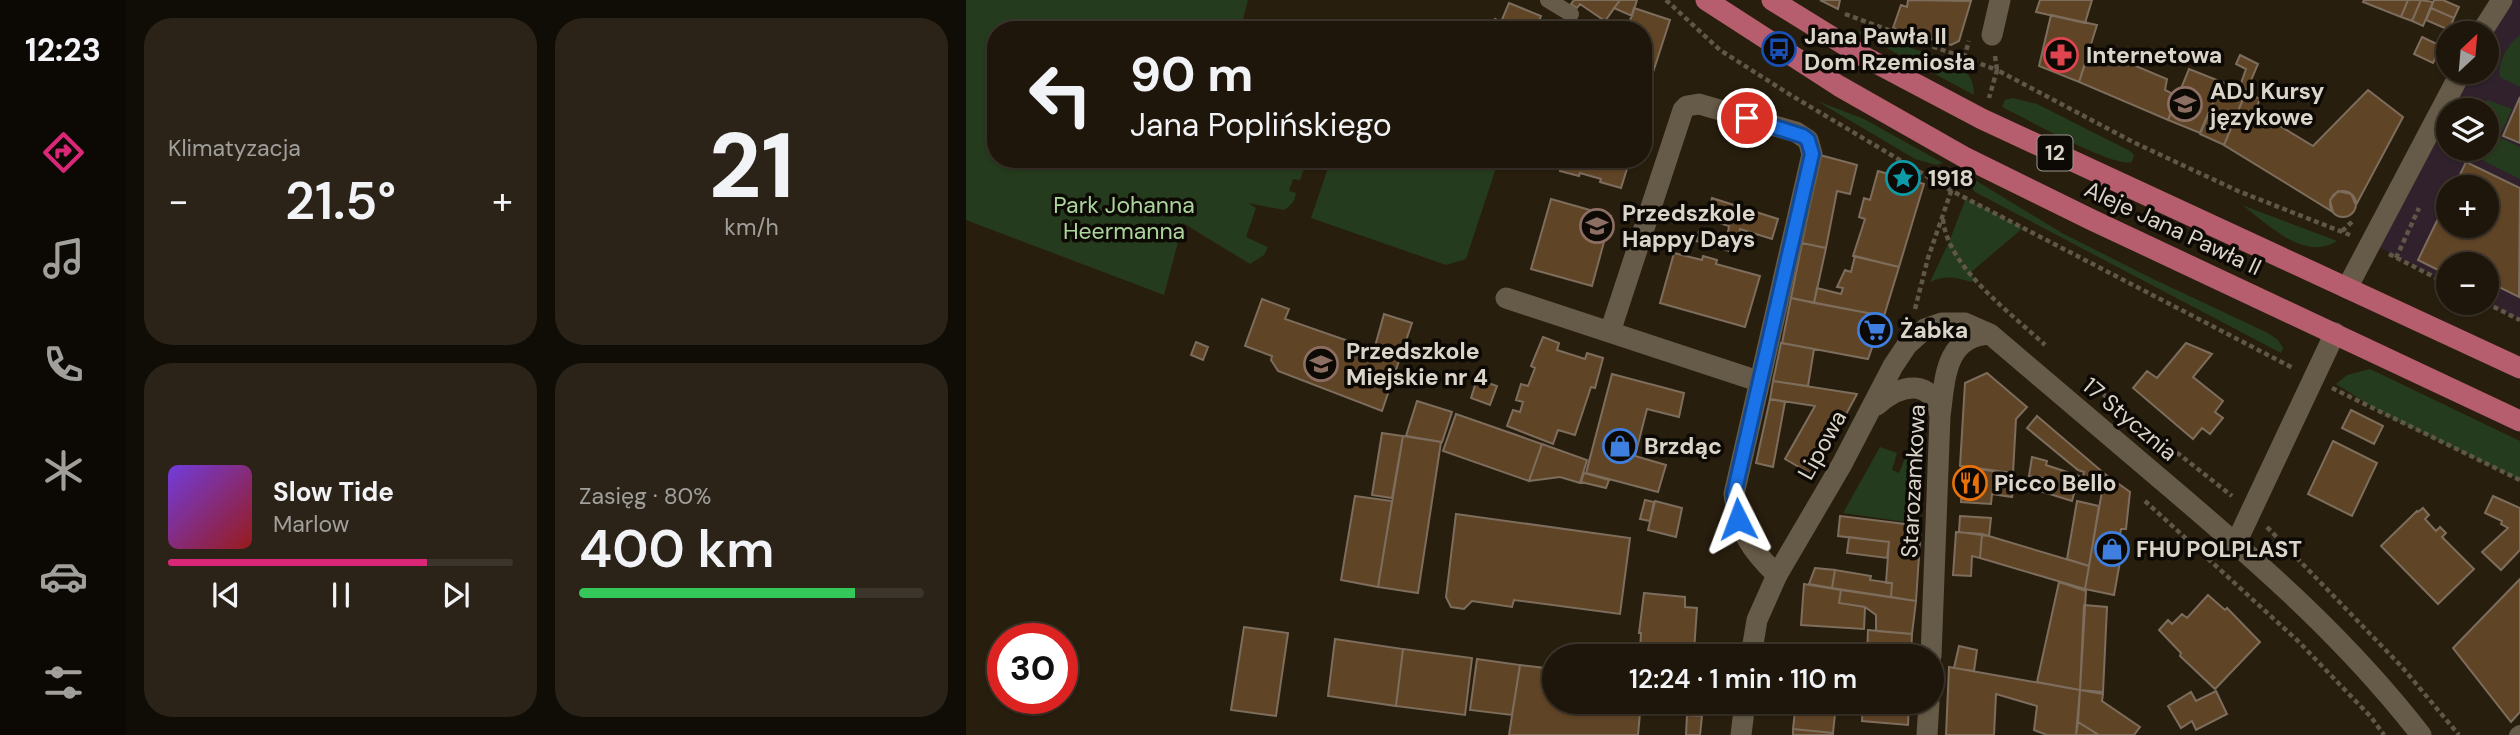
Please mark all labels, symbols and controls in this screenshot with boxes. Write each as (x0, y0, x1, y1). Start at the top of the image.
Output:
place label: Jana Pawła II Dom Rzemiosła (1804, 21, 1975, 77)
north arrow (2436, 21, 2499, 84)
map controls (2436, 21, 2499, 315)
text: 12:23 (25, 29, 101, 71)
bus stop icon: Jana Pawła II Dom Rzemiosła (1760, 30, 1798, 68)
pharmacy icon: Internetowa (2042, 36, 2080, 74)
place label: Internetowa (2086, 40, 2222, 70)
text: 90 m (1130, 42, 1253, 106)
icon: left (1015, 49, 1106, 140)
place label: ADJ Kursy językowe (2209, 76, 2324, 132)
school or university icon: ADJ Kursy językowe (2166, 85, 2204, 123)
pin (1717, 88, 1777, 148)
button: layers (2436, 98, 2499, 161)
icon: arrive (1728, 99, 1766, 137)
text: Jana Poplińskiego (1130, 104, 1392, 146)
text: 21 (709, 107, 794, 225)
icon: directions (39, 128, 88, 177)
text: Klimatyzacja (168, 133, 301, 163)
road number: 12 (2038, 136, 2072, 170)
place icon: 1918 (1884, 159, 1922, 197)
place label: 1918 (1928, 163, 1974, 193)
text: 21.5° (285, 167, 396, 235)
street label: Aleje Jana Pawła II (2080, 174, 2266, 282)
button: + (2436, 175, 2499, 238)
text: − (168, 176, 189, 226)
text: + (492, 176, 513, 226)
park label: Park Johanna Heermanna (1053, 190, 1195, 246)
place label: Przedszkole Happy Days (1622, 198, 1756, 254)
school or university icon: Przedszkole Happy Days (1578, 207, 1616, 245)
text: km/h (724, 212, 779, 242)
icon: music (39, 234, 88, 283)
button: − (2436, 252, 2499, 315)
supermarket icon: Żabka (1856, 311, 1894, 349)
place label: Żabka (1900, 315, 1968, 345)
place label: Przedszkole Miejskie nr 4 (1346, 336, 1488, 392)
icon: phone (39, 340, 88, 389)
school or university icon: Przedszkole Miejskie nr 4 (1302, 345, 1340, 383)
street label: 17 Stycznia (2076, 371, 2184, 467)
street label: Starozamkowa (1894, 403, 1932, 559)
street label: Lipowa (1791, 405, 1853, 485)
shop icon: Brzdąc (1601, 427, 1639, 465)
place label: Brzdąc (1644, 431, 1722, 461)
icon: climate (39, 446, 88, 495)
restaurant icon: Picco Bello (1951, 464, 1989, 502)
place label: Picco Bello (1994, 468, 2117, 498)
text: Slow Tide (273, 475, 394, 509)
text: Zasięg · 80% (579, 481, 711, 511)
position arrow (1701, 482, 1775, 556)
text: Marlow (273, 509, 349, 539)
text: 400 km (579, 515, 775, 583)
shop icon: FHU POLPLAST (2093, 530, 2131, 568)
place label: FHU POLPLAST (2136, 534, 2302, 564)
icon: car (39, 552, 88, 601)
icon: previous (207, 576, 245, 614)
icon: pause (322, 576, 360, 614)
icon: next (437, 576, 475, 614)
speed limit sign: 30 (987, 623, 1078, 714)
icon: filters (39, 658, 88, 707)
text: 12:24 · 1 min · 110 m (1629, 662, 1857, 696)

